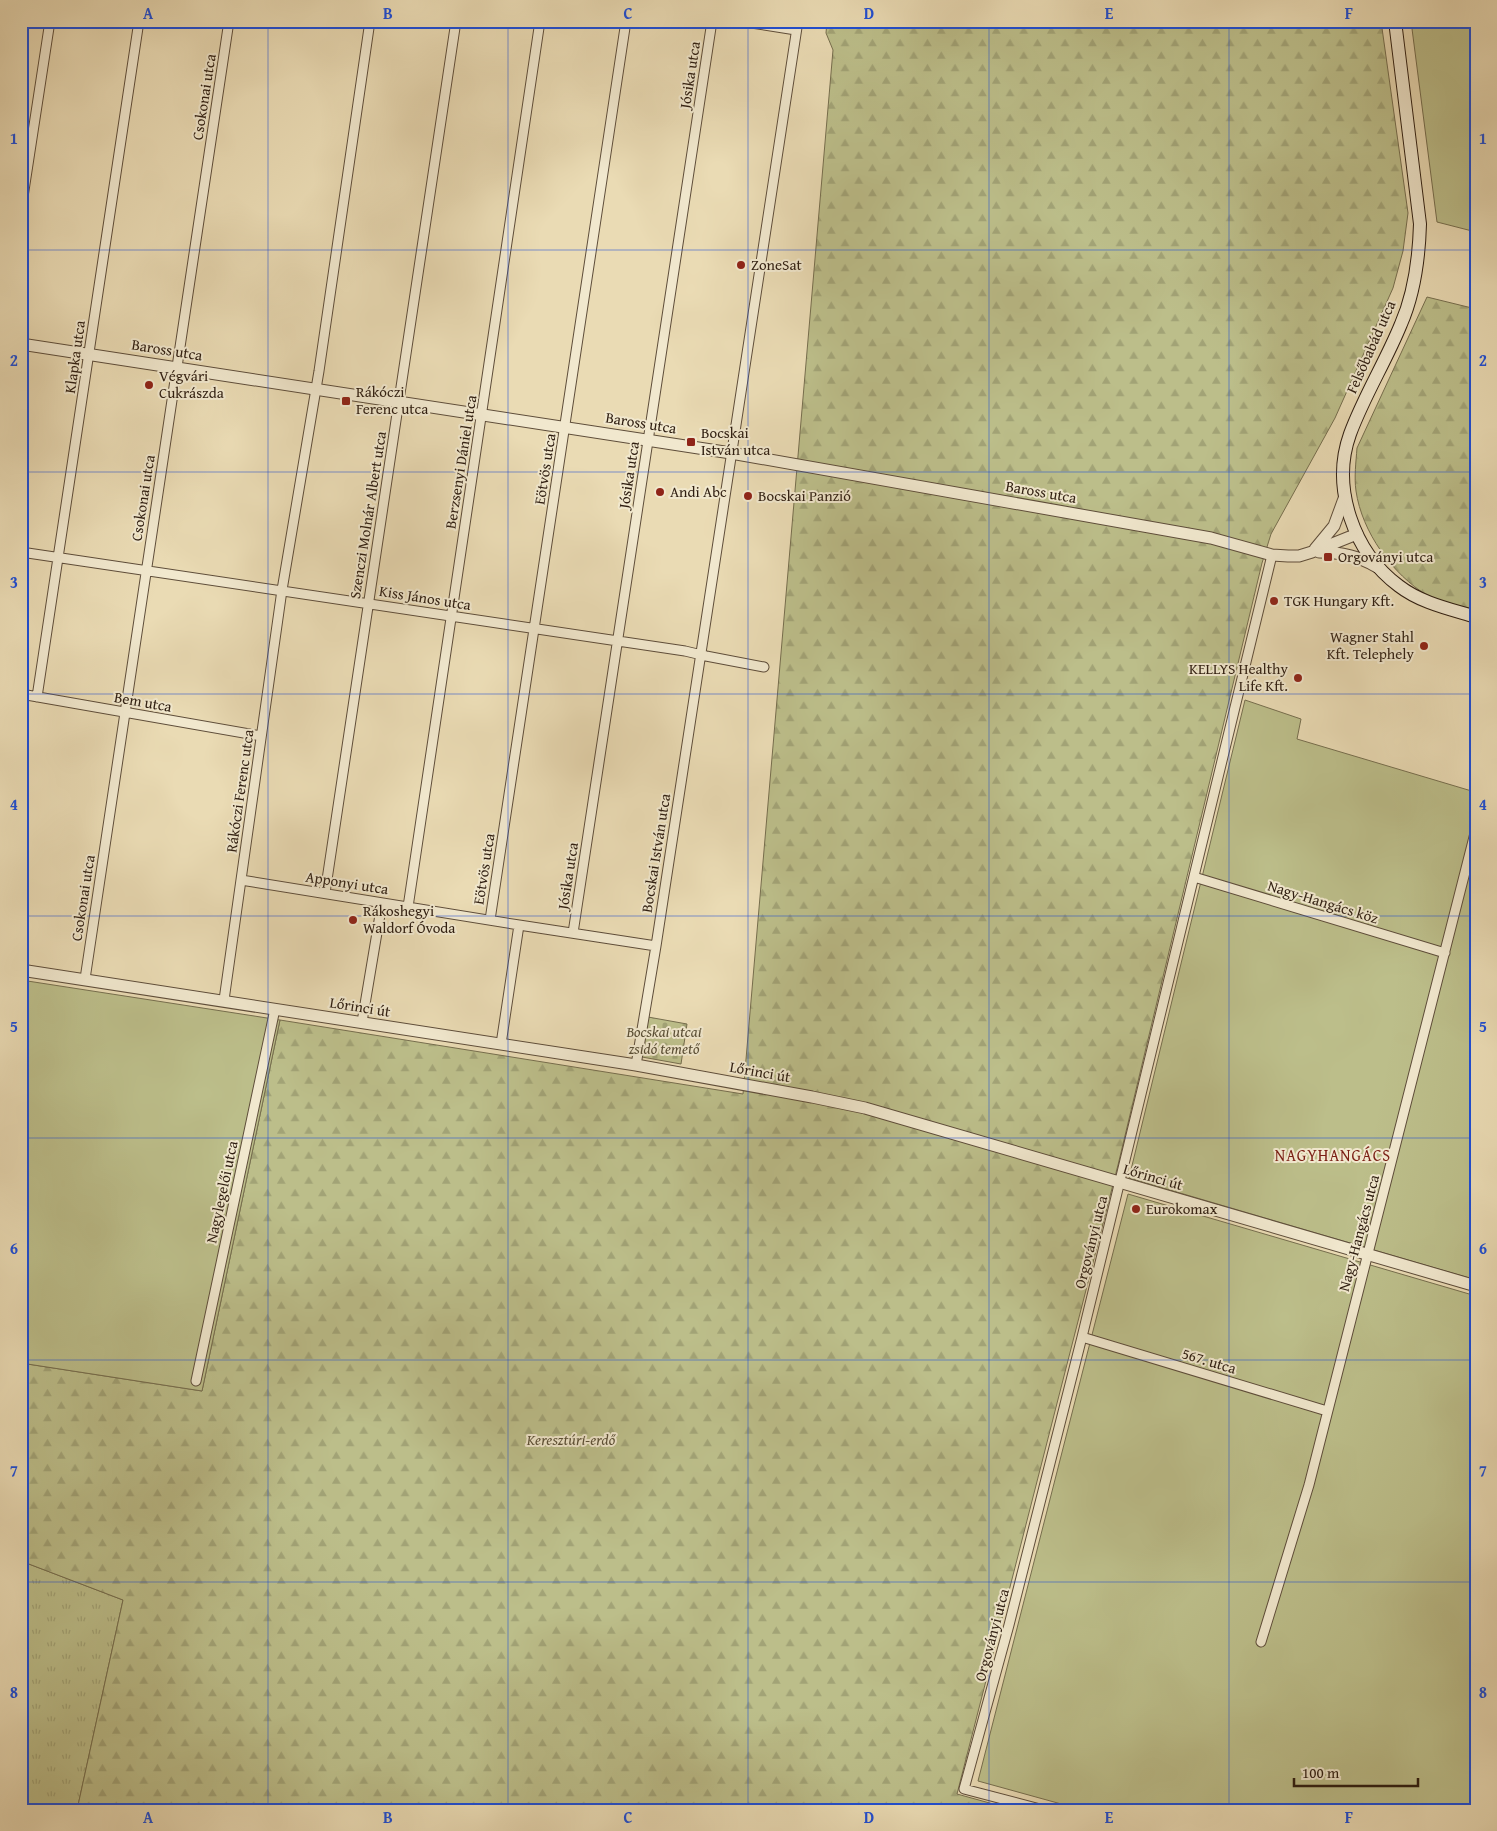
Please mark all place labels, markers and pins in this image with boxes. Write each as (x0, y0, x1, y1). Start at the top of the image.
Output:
place label: ZoneSat (751, 254, 802, 275)
marker: ZoneSat (735, 259, 747, 271)
place label: Végvári Cukrászda (159, 365, 224, 403)
marker: Végvári Cukrászda (143, 379, 155, 391)
place label: Rákóczi Ferenc utca (356, 381, 428, 419)
marker: Rákóczi Ferenc utca (340, 395, 352, 407)
place label: Bocskai István utca (701, 422, 770, 460)
marker: Bocskai István utca (685, 436, 697, 448)
place label: Andi Abc (670, 481, 727, 502)
place label: Bocskai Panzió (758, 485, 851, 506)
marker: Andi Abc (654, 486, 666, 498)
marker: Bocskai Panzió (742, 490, 754, 502)
place label: Orgoványi utca (1338, 546, 1433, 567)
marker: Orgoványi utca (1322, 551, 1334, 563)
place label: TGK Hungary Kft. (1284, 590, 1394, 611)
marker: TGK Hungary Kft. (1268, 595, 1280, 607)
place label: Wagner Stahl Kft. Telephely (1327, 626, 1415, 664)
marker: Wagner Stahl Kft. Telephely (1418, 640, 1430, 652)
place label: KELLYS Healthy Life Kft. (1189, 658, 1289, 696)
marker: KELLYS Healthy Life Kft. (1292, 672, 1304, 684)
place label: Rákoshegyi Waldorf Óvoda (363, 900, 455, 938)
marker: Rákoshegyi Waldorf Óvoda (347, 914, 359, 926)
place label: Eurokomax (1146, 1198, 1218, 1219)
marker: Eurokomax (1130, 1203, 1142, 1215)

